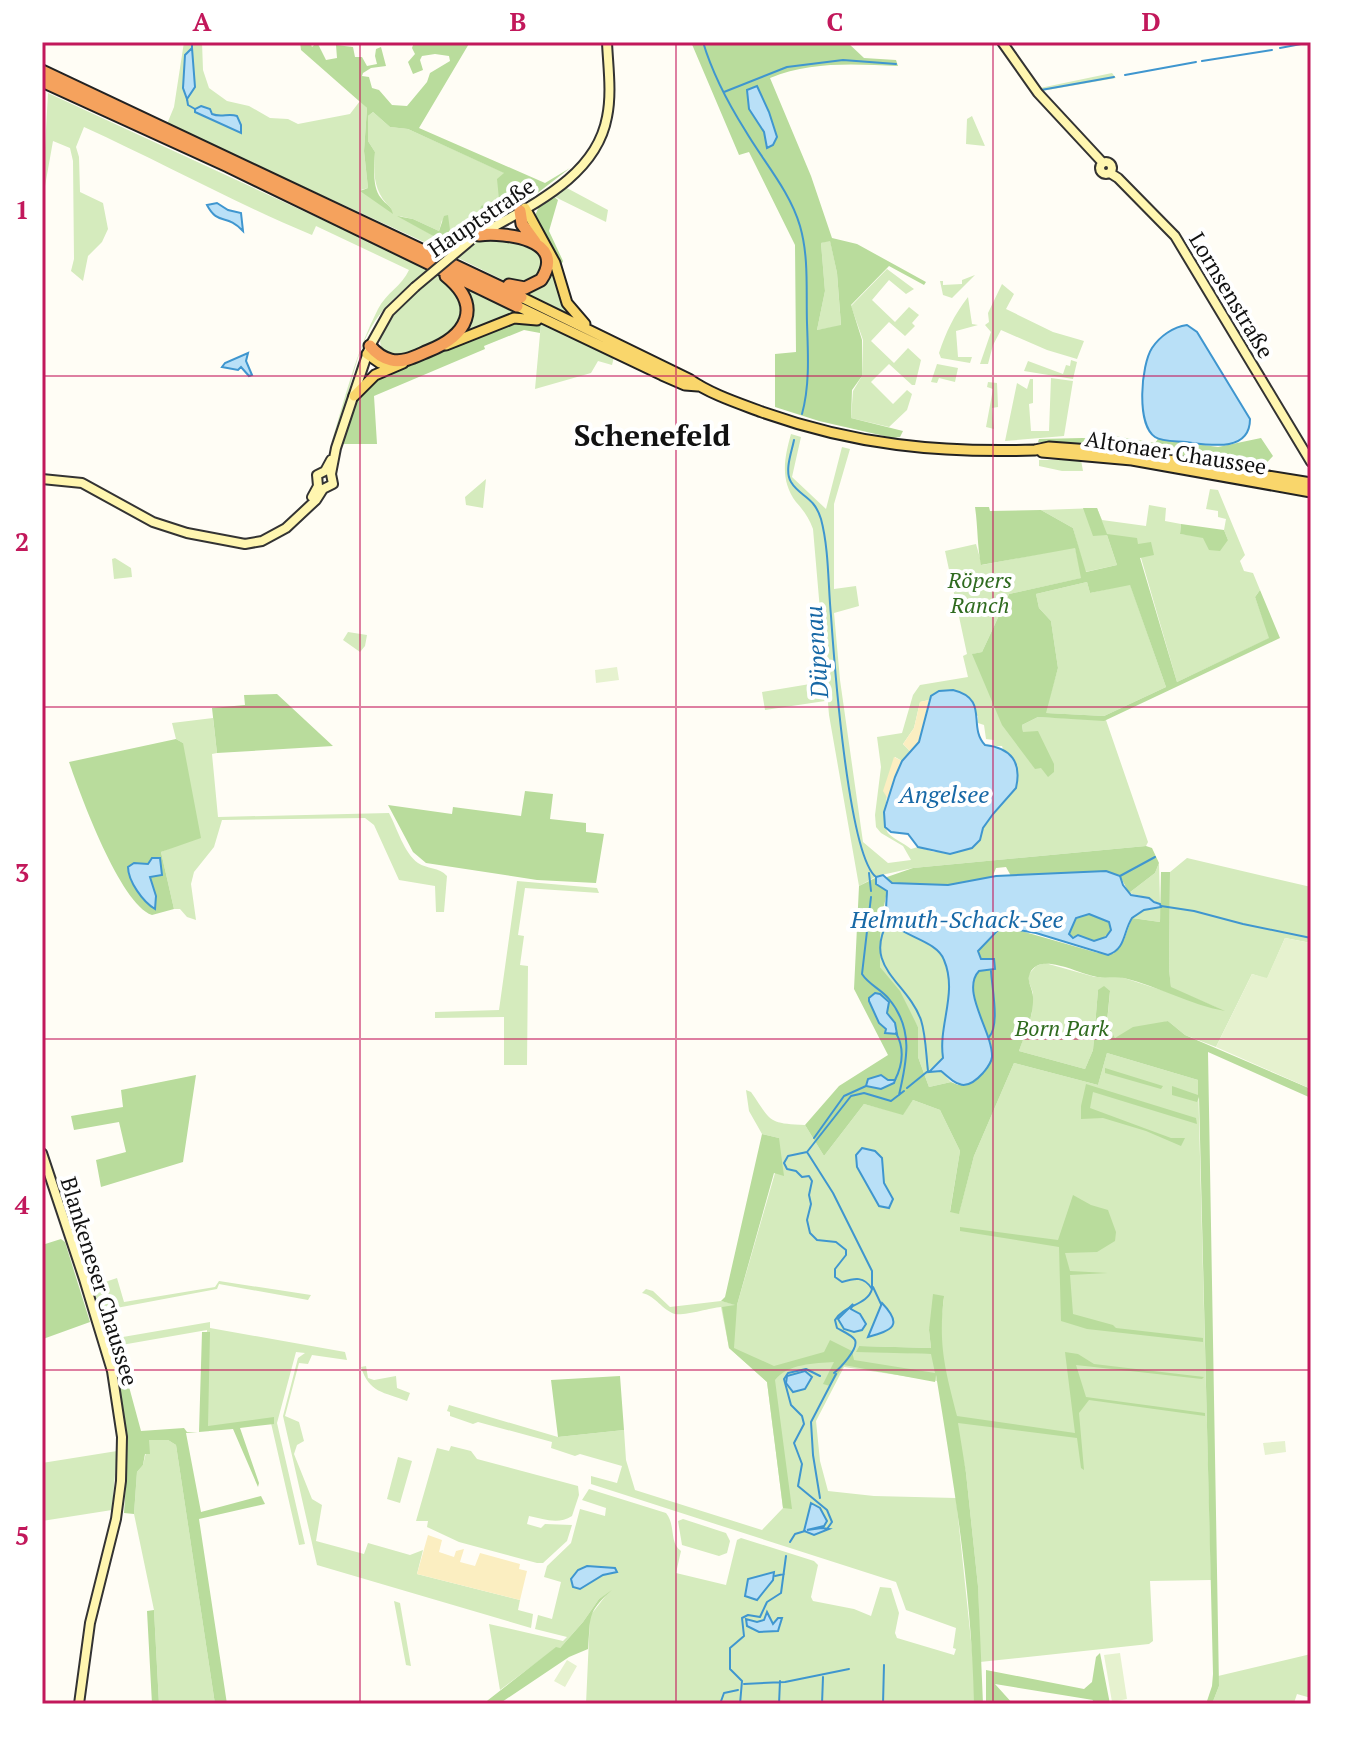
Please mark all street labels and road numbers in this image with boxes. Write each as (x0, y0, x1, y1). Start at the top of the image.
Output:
street label: Hauptstraße (422, 171, 540, 263)
street label: Lornsenstraße (1183, 227, 1281, 363)
street label: Altonaer Chaussee (1083, 423, 1269, 481)
street label: Blankeneser Chaussee (54, 1173, 146, 1389)

